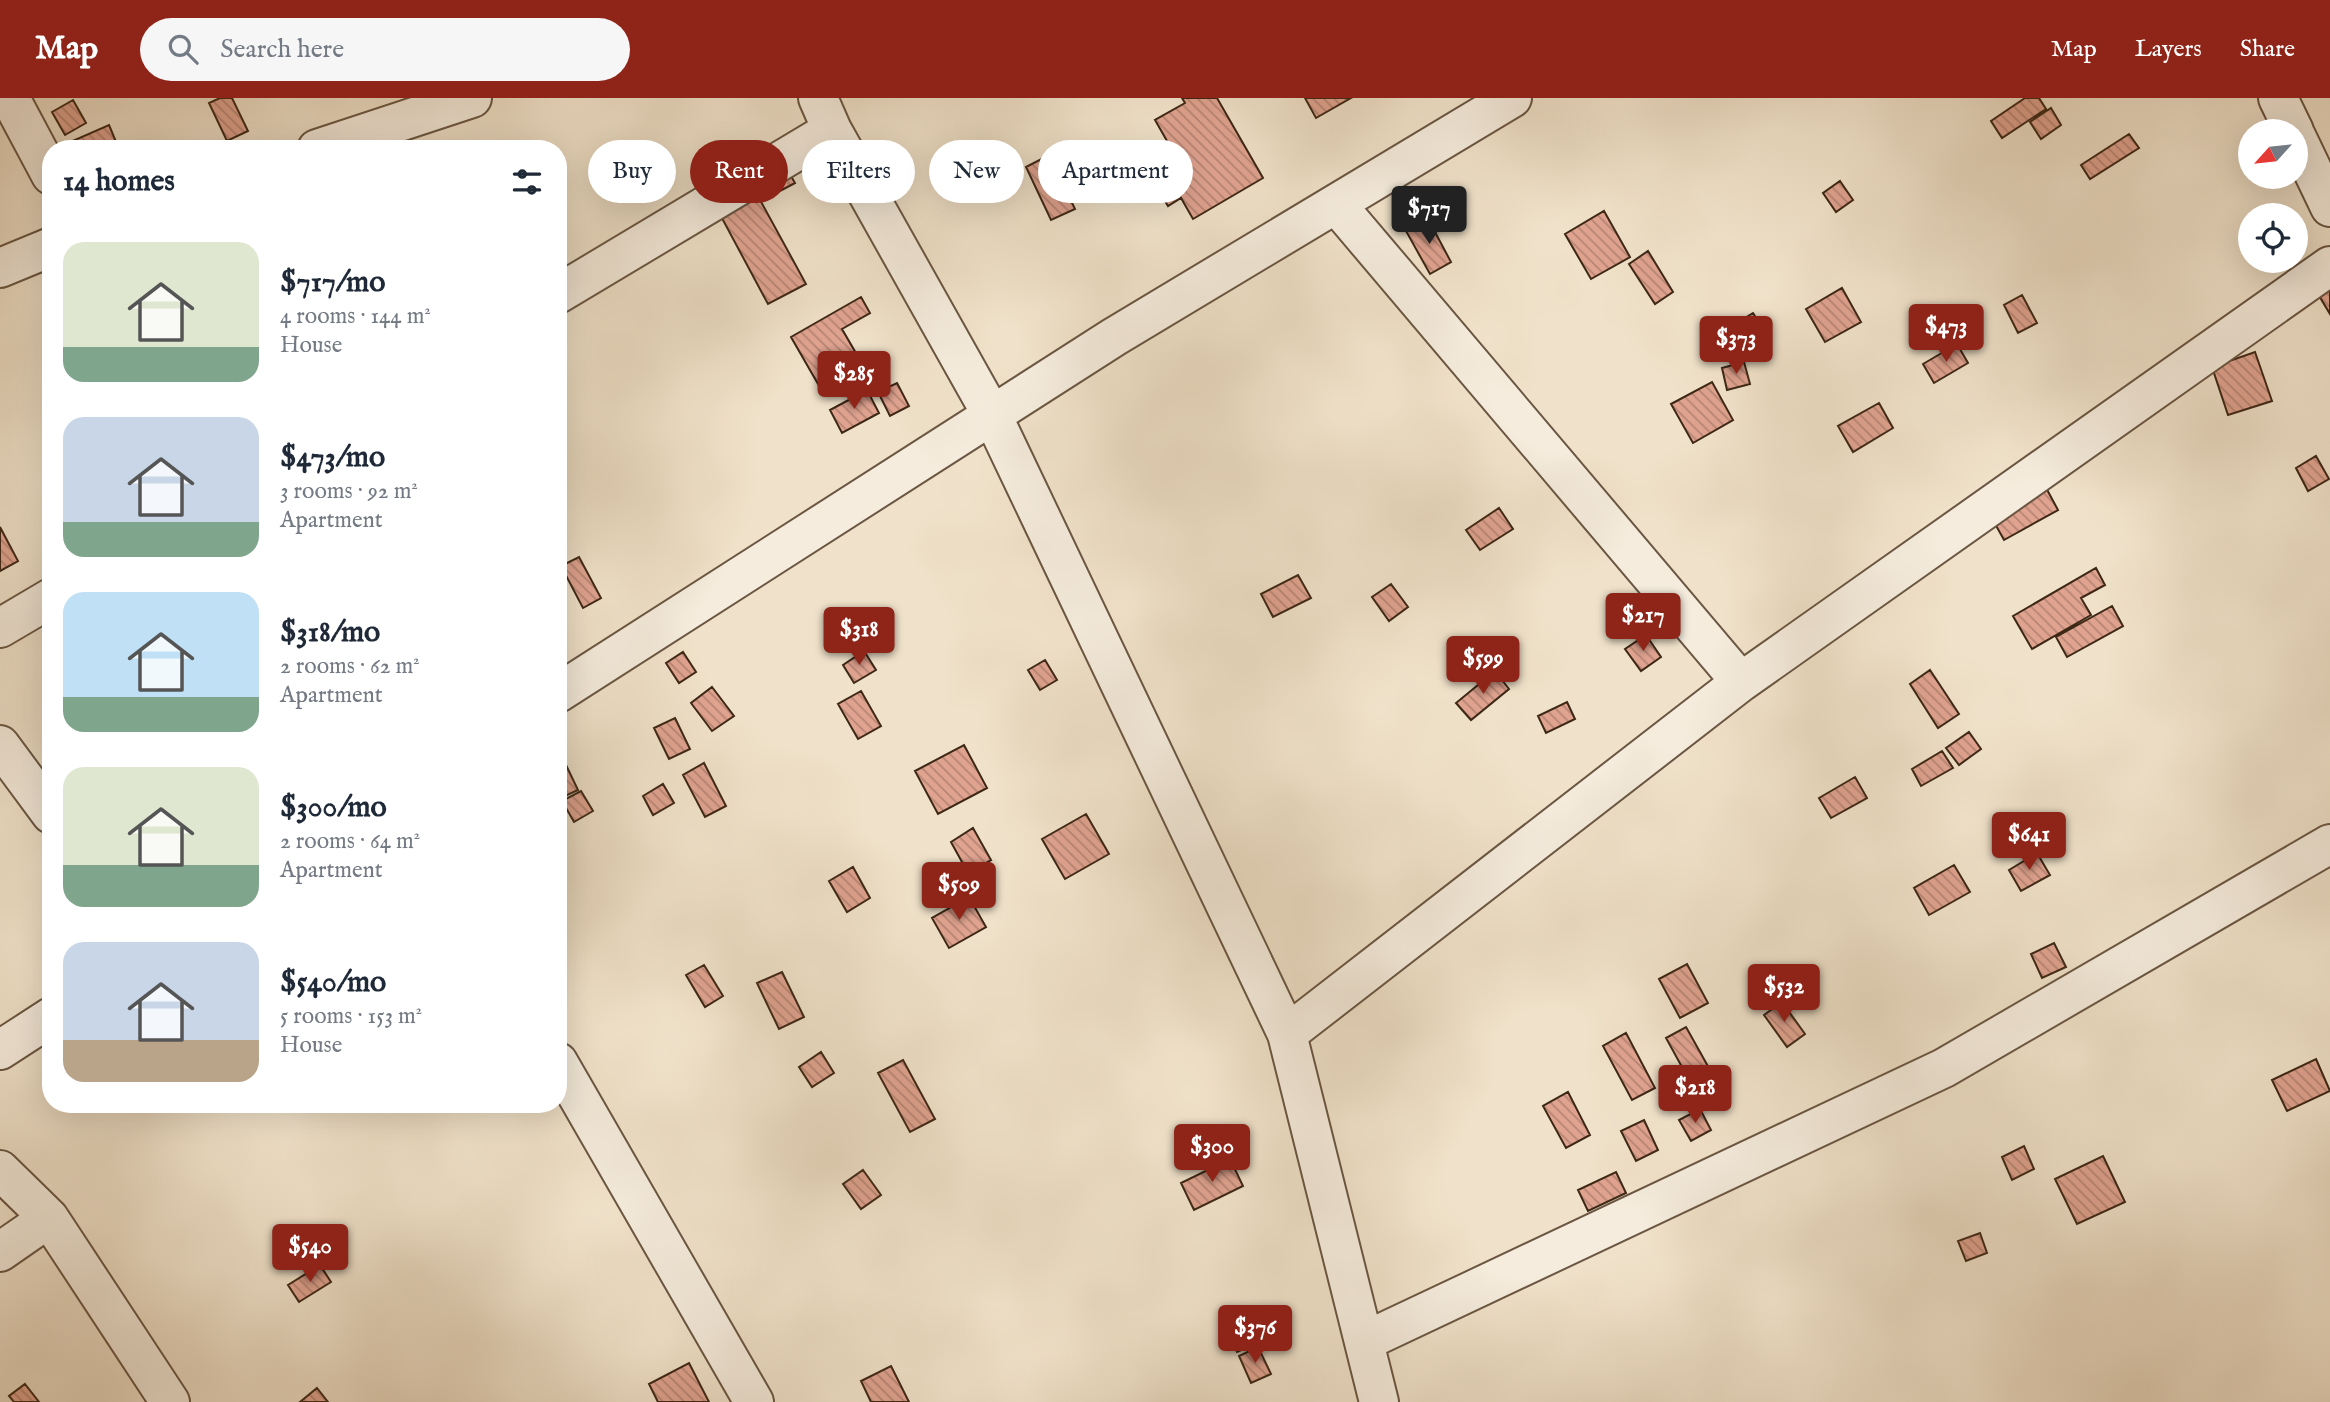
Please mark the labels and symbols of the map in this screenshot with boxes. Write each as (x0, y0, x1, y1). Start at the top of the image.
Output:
north arrow (2238, 119, 2308, 189)
pin: $717 (1388, 186, 1470, 246)
pin: $473 (1905, 304, 1987, 364)
pin: $373 (1695, 316, 1777, 376)
pin: $285 (813, 352, 895, 411)
pin: $217 (1602, 594, 1684, 653)
pin: $318 (818, 608, 900, 667)
pin: $599 (1442, 636, 1524, 696)
pin: $641 (1988, 812, 2070, 872)
pin: $509 (918, 862, 1000, 922)
pin: $532 (1743, 964, 1825, 1024)
pin: $218 (1654, 1066, 1736, 1125)
pin: $300 (1171, 1124, 1253, 1184)
pin: $540 (269, 1224, 351, 1284)
pin: $376 (1214, 1306, 1296, 1365)

